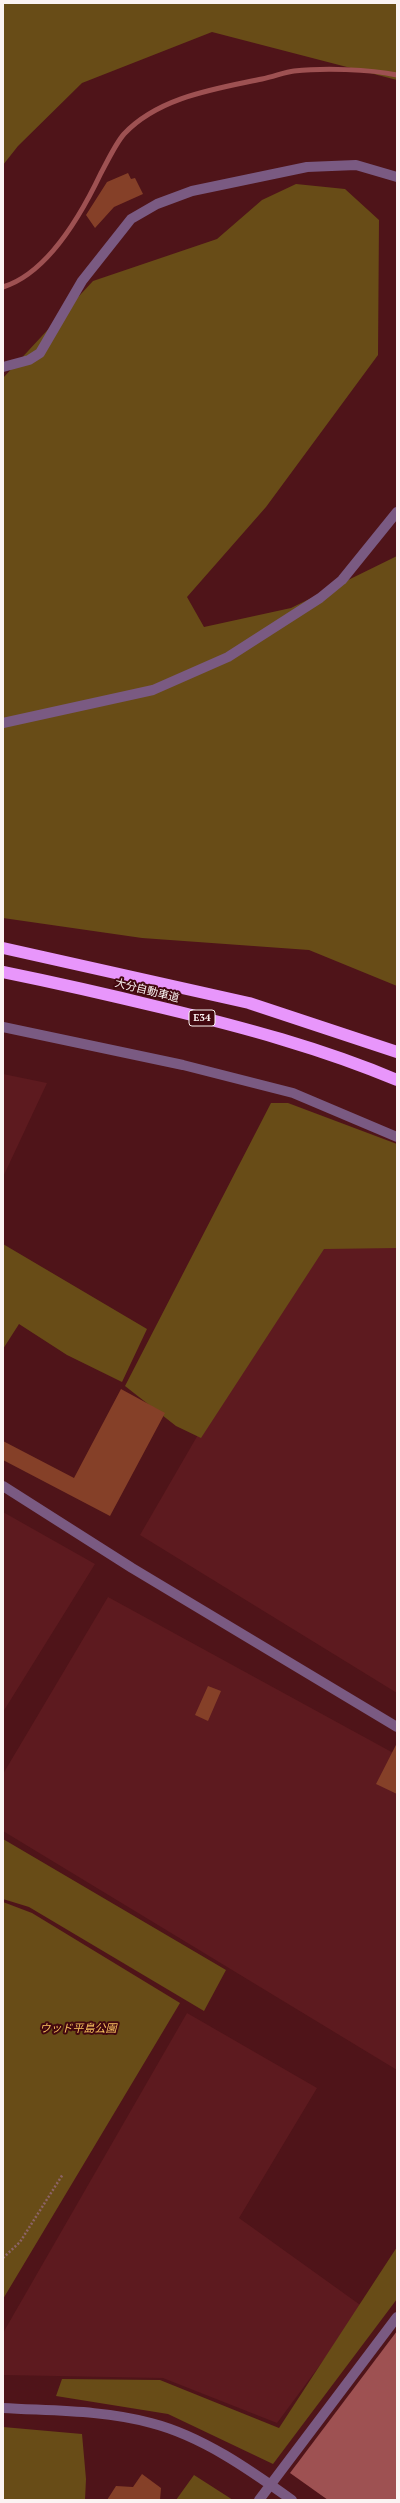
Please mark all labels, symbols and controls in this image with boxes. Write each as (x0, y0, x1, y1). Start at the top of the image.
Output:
street label: 大分自動車道 (113, 977, 181, 1005)
road number: E34 (189, 1010, 215, 1026)
park label: ウッド平島公園 (40, 2022, 116, 2036)

